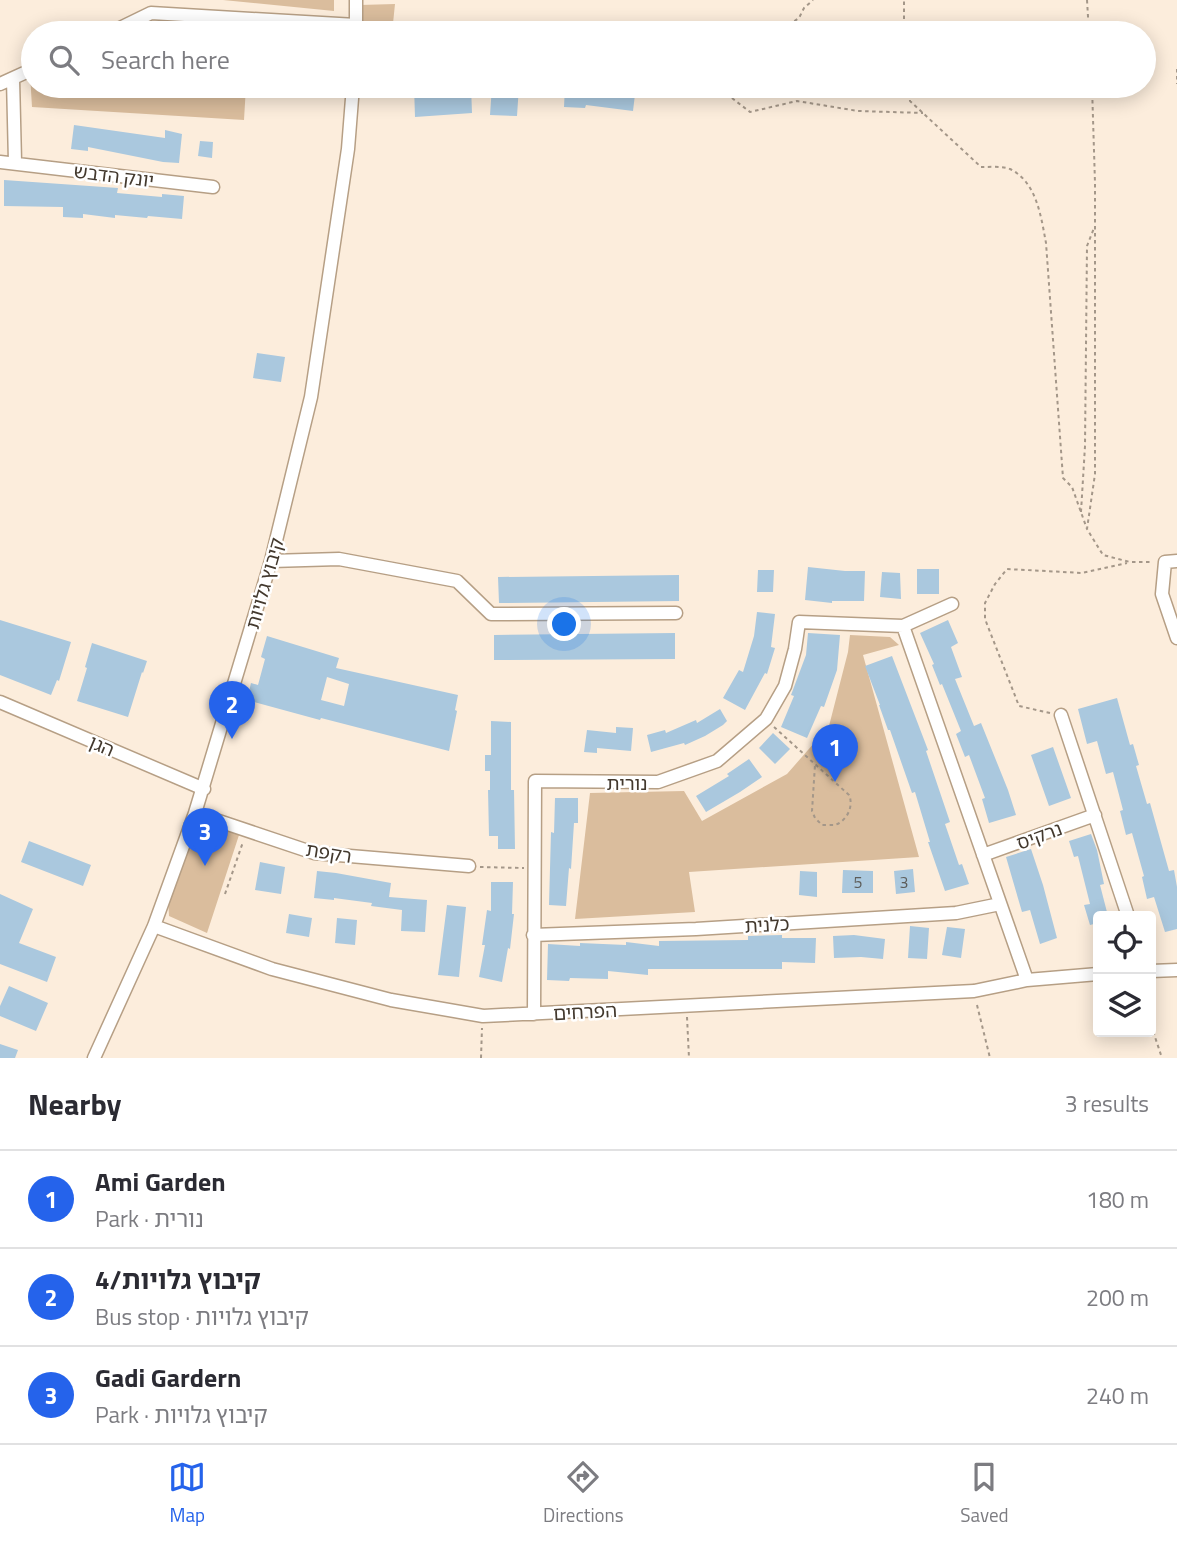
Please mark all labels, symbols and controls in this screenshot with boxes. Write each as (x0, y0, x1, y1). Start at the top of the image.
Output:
search box (21, 21, 1156, 98)
text: Search here (101, 40, 230, 79)
icon: search (45, 41, 83, 79)
street label: יונק הדבש (72, 156, 156, 194)
street label: קיבוץ גלויות (237, 534, 291, 632)
your location (547, 607, 581, 641)
pin: 2 (209, 681, 255, 739)
pin: 1 (812, 724, 858, 782)
street label: הגן (85, 727, 119, 763)
street label: נורית (607, 768, 647, 797)
pin: 3 (182, 808, 228, 866)
street label: נרקיס (1012, 813, 1066, 857)
street label: רקפת (304, 834, 354, 870)
house number: 5 (854, 870, 863, 894)
house number: 3 (900, 870, 908, 894)
street label: כלנית (744, 908, 790, 940)
map controls (1093, 911, 1156, 1037)
button: locate (1093, 911, 1156, 974)
button: layers (1093, 974, 1156, 1037)
street label: הפרחים (552, 995, 618, 1027)
text: Nearby (28, 1081, 121, 1127)
text: 3 results (1065, 1086, 1149, 1121)
text: Ami Garden (95, 1162, 226, 1201)
text: 1 (45, 1182, 57, 1217)
text: 180 m (1086, 1182, 1149, 1217)
text: Park · נורית (95, 1201, 204, 1236)
text: קיבוץ גלויות/4 (95, 1260, 261, 1299)
text: 2 (45, 1280, 57, 1315)
text: 200 m (1086, 1280, 1149, 1315)
text: Bus stop · קיבוץ גלויות (95, 1299, 309, 1334)
text: Gadi Gardern (95, 1358, 241, 1397)
text: 3 (45, 1378, 57, 1413)
text: 240 m (1086, 1378, 1149, 1413)
text: Park · קיבוץ גלויות (95, 1397, 268, 1432)
tab: Map (168, 1458, 206, 1529)
tab: Directions (543, 1458, 624, 1529)
tab: Saved (960, 1458, 1009, 1529)

